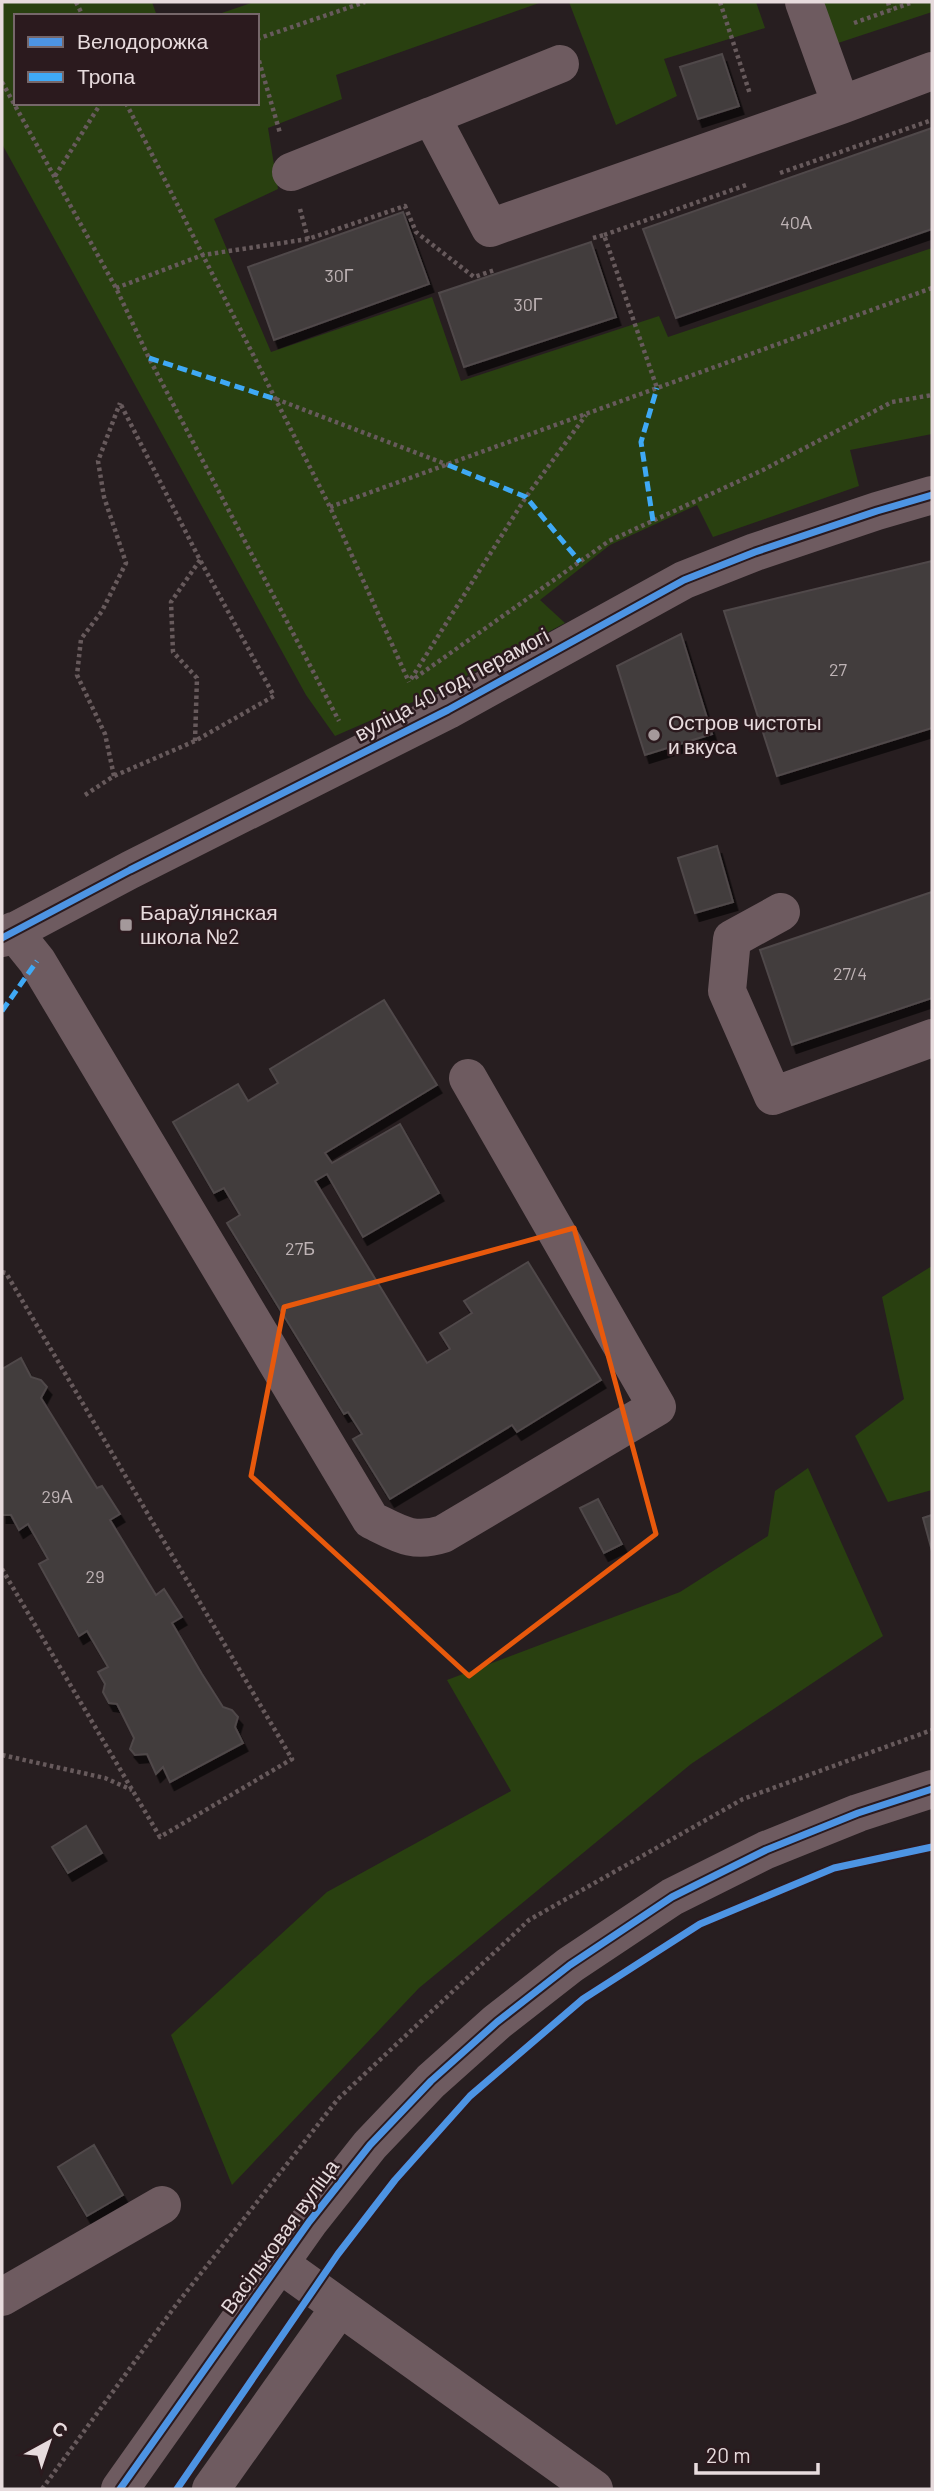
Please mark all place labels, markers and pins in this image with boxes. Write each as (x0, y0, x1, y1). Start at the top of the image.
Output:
place label: Остров чистоты и вкуса (668, 709, 822, 758)
marker: Остров чистоты и вкуса (646, 727, 662, 743)
place label: Бараўлянская школа №2 (140, 899, 278, 948)
marker: Бараўлянская школа №2 (118, 917, 134, 933)

